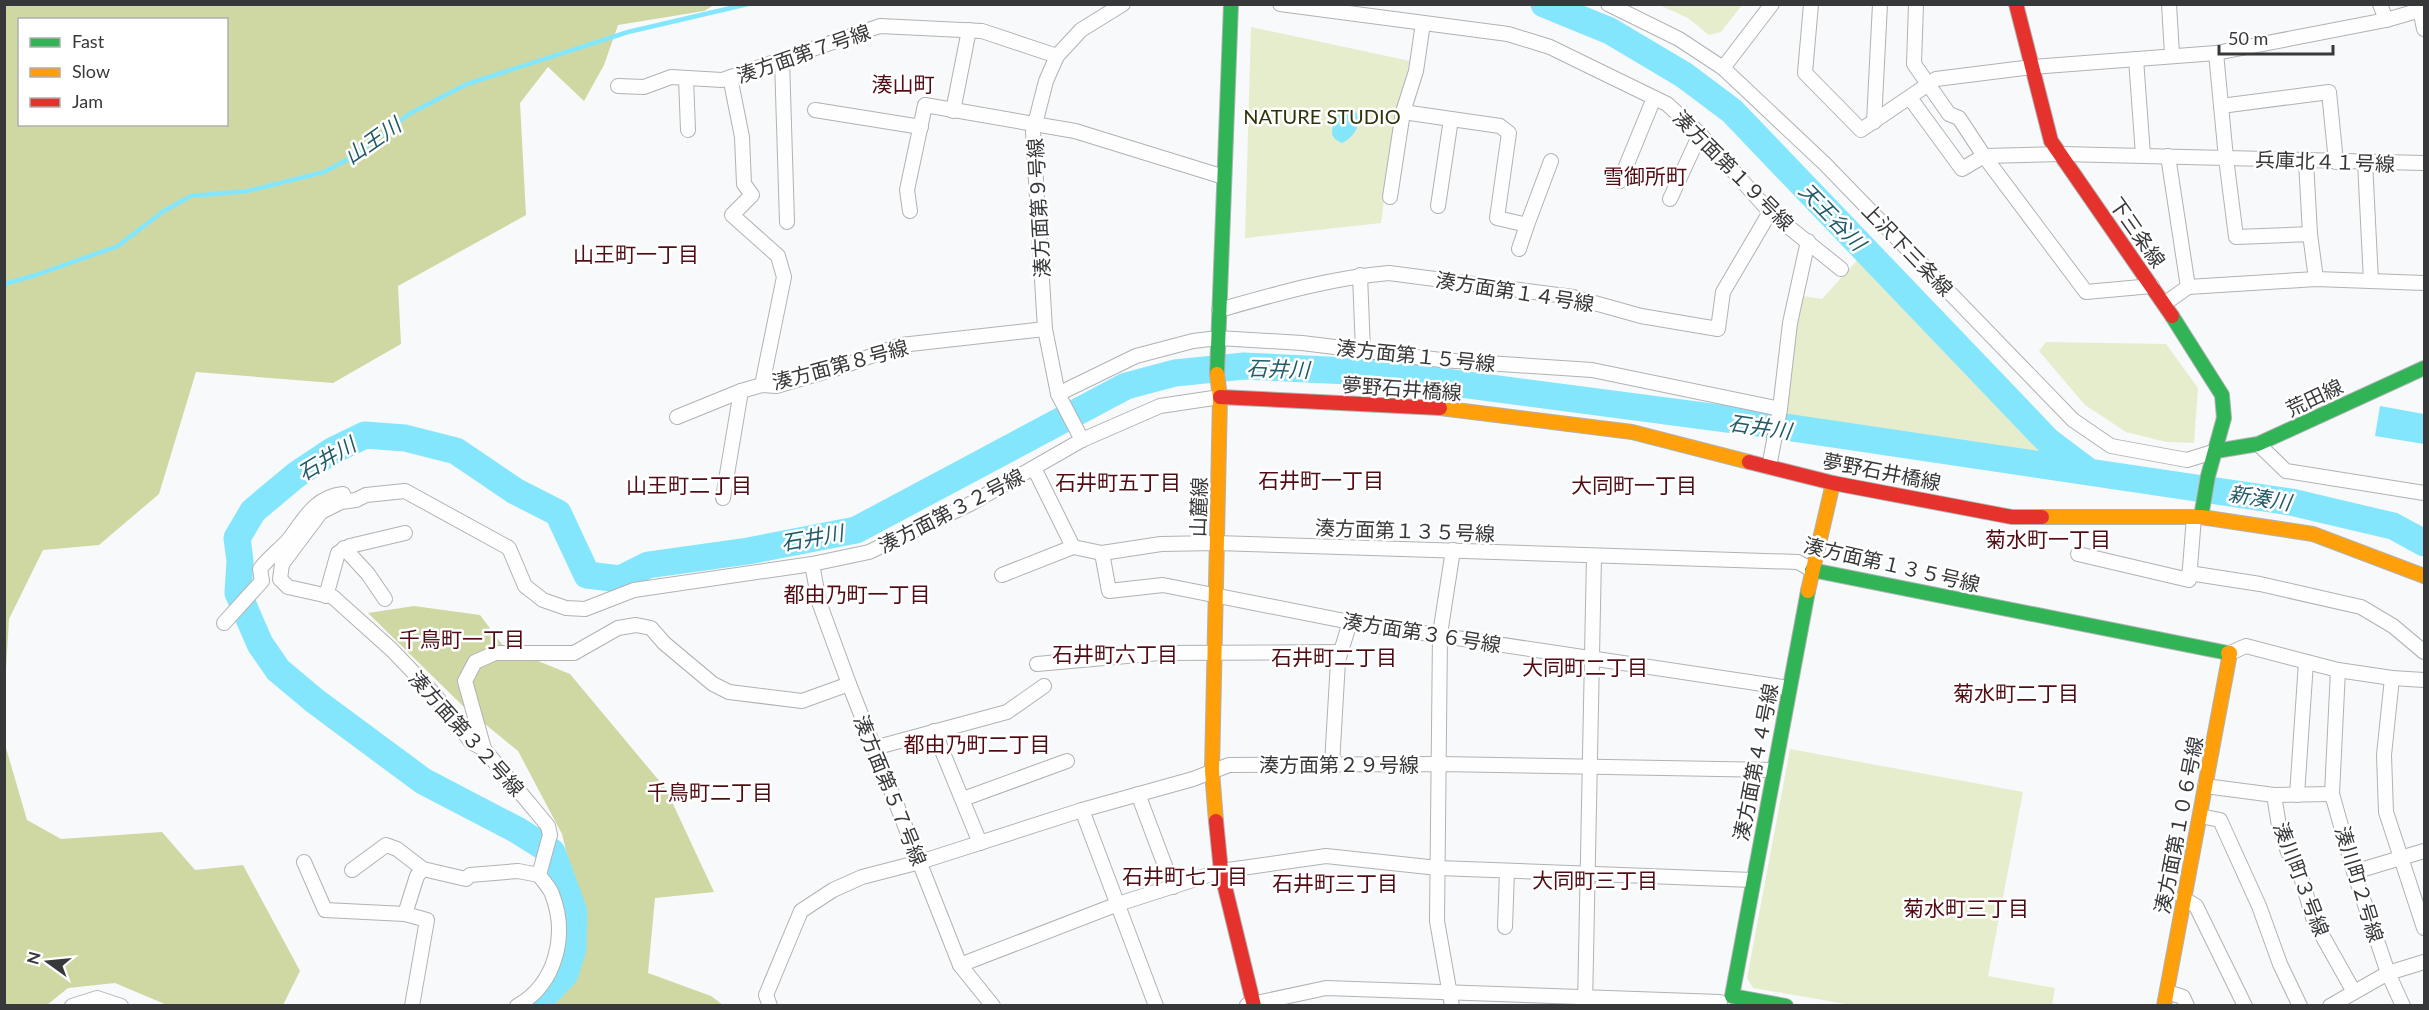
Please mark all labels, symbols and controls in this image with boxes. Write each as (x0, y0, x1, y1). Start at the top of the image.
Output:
legend (18, 18, 228, 126)
scale bar (2219, 18, 2333, 56)
street label: 湊方面第７号線 (733, 19, 873, 87)
text: 50 m (2228, 27, 2268, 49)
text: Fast (72, 30, 105, 52)
text: Slow (72, 60, 110, 82)
district label: 湊山町 (872, 71, 935, 96)
text: Jam (72, 90, 103, 112)
park label: NATURE STUDIO (1243, 104, 1401, 128)
street label: 湊方面第１９号線 (1669, 105, 1799, 235)
water label: 山王川 (339, 111, 407, 168)
street label: 湊方面第９号線 (1022, 137, 1054, 279)
street label: 兵庫北４１号線 (2255, 147, 2395, 175)
district label: 雪御所町 (1603, 163, 1687, 188)
water label: 天王谷川 (1795, 177, 1873, 256)
street label: 下三条線 (2105, 192, 2171, 272)
street label: 上沢下三条線 (1858, 198, 1958, 300)
district label: 山王町一丁目 (573, 241, 699, 266)
street label: 湊方面第１４号線 (1434, 267, 1596, 315)
street label: 湊方面第８号線 (769, 334, 911, 394)
street label: 湊方面第１５号線 (1335, 335, 1497, 375)
water label: 石井川 (1246, 354, 1312, 382)
street label: 夢野石井橋線 (1341, 372, 1463, 404)
street label: 荒田線 (2282, 373, 2346, 421)
water label: 石井川 (1727, 409, 1795, 443)
water label: 石井川 (293, 430, 361, 485)
street label: 夢野石井橋線 (1821, 448, 1943, 494)
street label: 湊方面第３２号線 (874, 463, 1028, 557)
district label: 石井町一丁目 (1258, 467, 1384, 492)
district label: 石井町五丁目 (1055, 469, 1181, 494)
district label: 山王町二丁目 (626, 472, 752, 497)
district label: 大同町一丁目 (1571, 472, 1697, 497)
street label: 山麓線 (1185, 477, 1211, 537)
water label: 新湊川 (2227, 480, 2295, 515)
street label: 湊方面第１３５号線 (1315, 515, 1495, 545)
water label: 石井川 (779, 519, 847, 555)
district label: 菊水町一丁目 (1985, 526, 2111, 551)
street label: 湊方面第１３５号線 (1802, 532, 1982, 596)
district label: 都由乃町一丁目 (784, 581, 931, 606)
street label: 湊方面第３６号線 (1341, 608, 1503, 656)
district label: 千鳥町一丁目 (399, 626, 525, 651)
district label: 石井町六丁目 (1052, 641, 1178, 666)
district label: 石井町二丁目 (1271, 644, 1397, 669)
district label: 大同町二丁目 (1522, 654, 1648, 679)
street label: 湊方面第３２号線 (405, 666, 529, 800)
district label: 菊水町二丁目 (1953, 680, 2079, 705)
street label: 湊方面第４４号線 (1728, 681, 1782, 843)
street label: 湊方面第５７号線 (850, 711, 932, 869)
district label: 都由乃町二丁目 (904, 731, 1051, 756)
street label: 湊方面第１０６号線 (2149, 734, 2207, 916)
street label: 湊方面第２９号線 (1259, 752, 1419, 776)
district label: 千鳥町二丁目 (647, 779, 773, 804)
street label: 湊川町３号線 (2269, 819, 2335, 939)
street label: 湊川町２号線 (2331, 823, 2389, 945)
district label: 石井町七丁目 (1122, 863, 1248, 888)
district label: 大同町三丁目 (1532, 867, 1658, 892)
district label: 石井町三丁目 (1272, 870, 1398, 895)
district label: 菊水町三丁目 (1903, 895, 2029, 920)
north arrow (18, 932, 78, 992)
text: N (22, 950, 44, 966)

